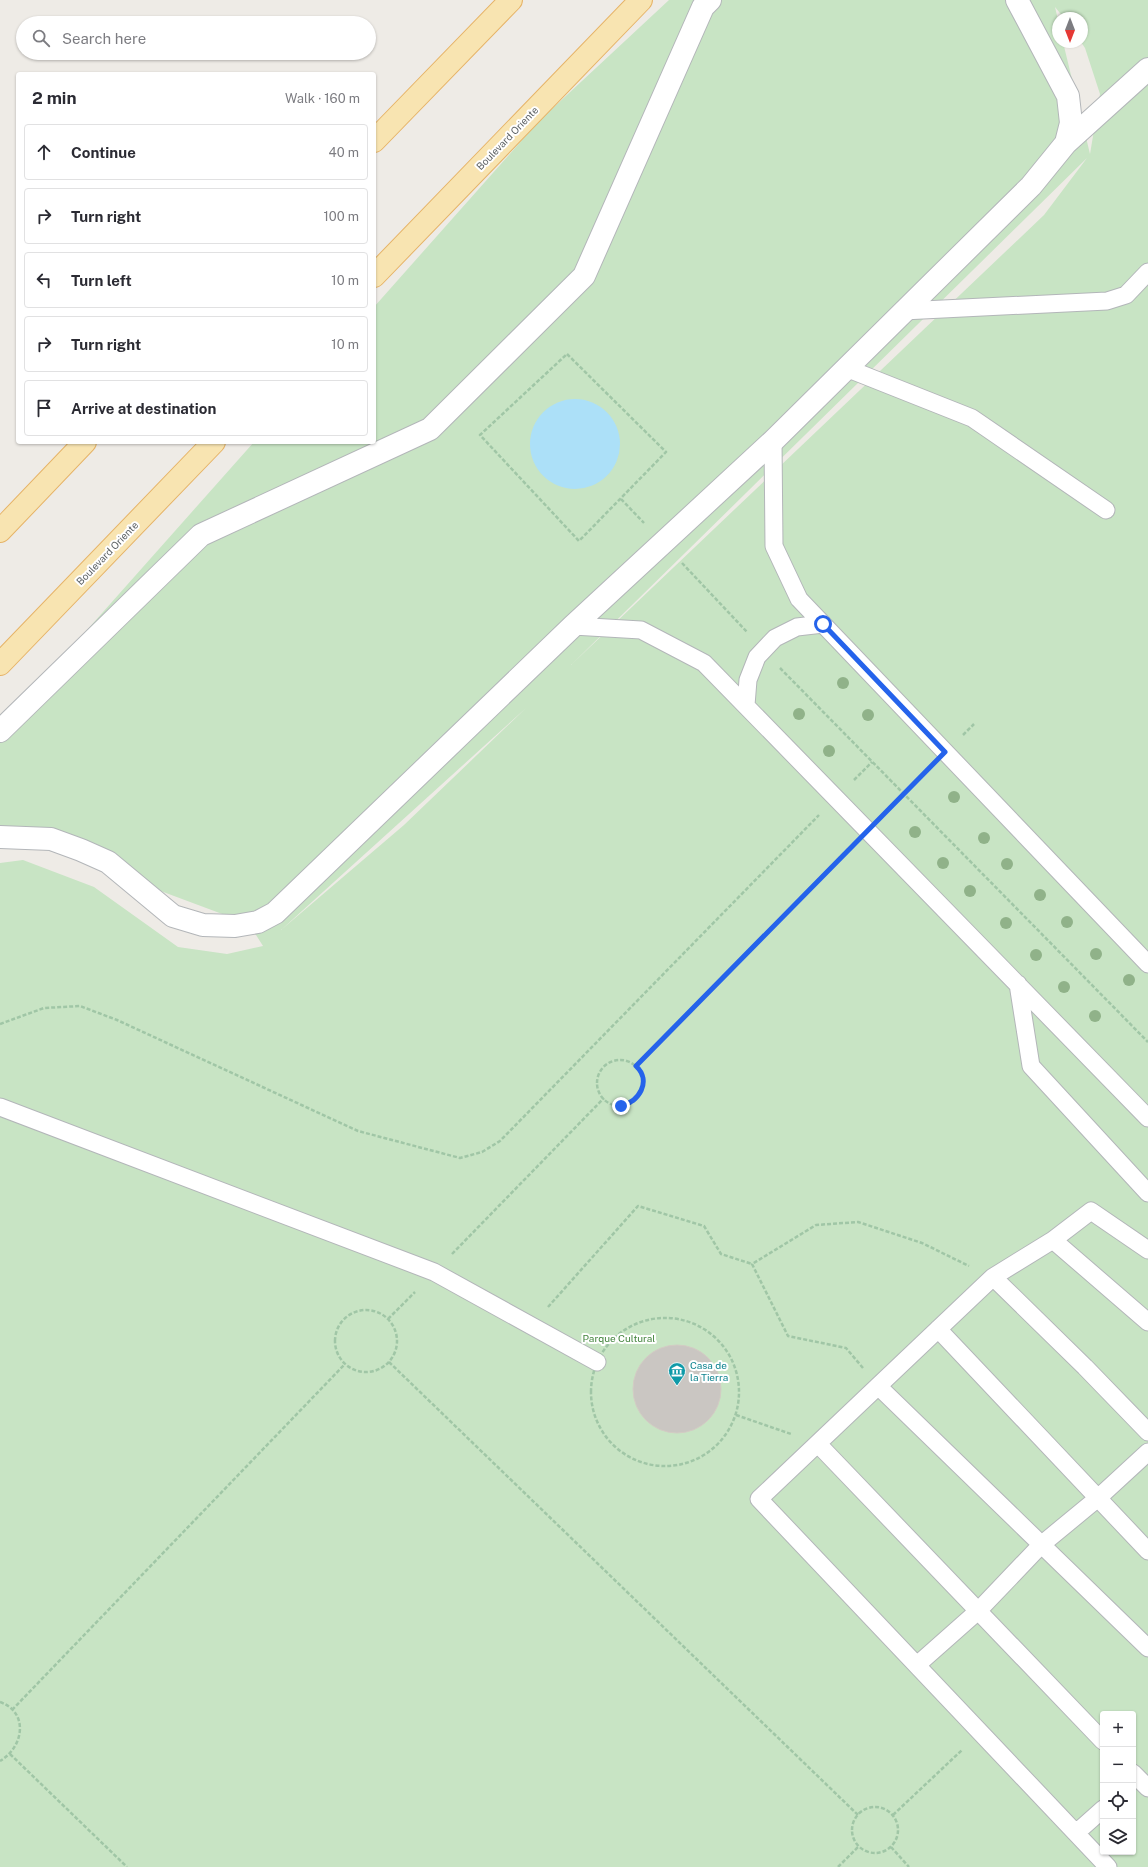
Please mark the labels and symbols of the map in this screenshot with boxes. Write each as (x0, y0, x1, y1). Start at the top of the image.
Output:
north arrow (1052, 12, 1088, 48)
street label: Boulevard Oriente (474, 104, 541, 172)
street label: Boulevard Oriente (74, 519, 141, 587)
route start (814, 615, 832, 633)
route end (612, 1097, 630, 1115)
park label: Parque Cultural (583, 1332, 655, 1344)
place label: Casa de la Tierra (690, 1359, 728, 1383)
museum icon: Casa de la Tierra (667, 1361, 687, 1386)

